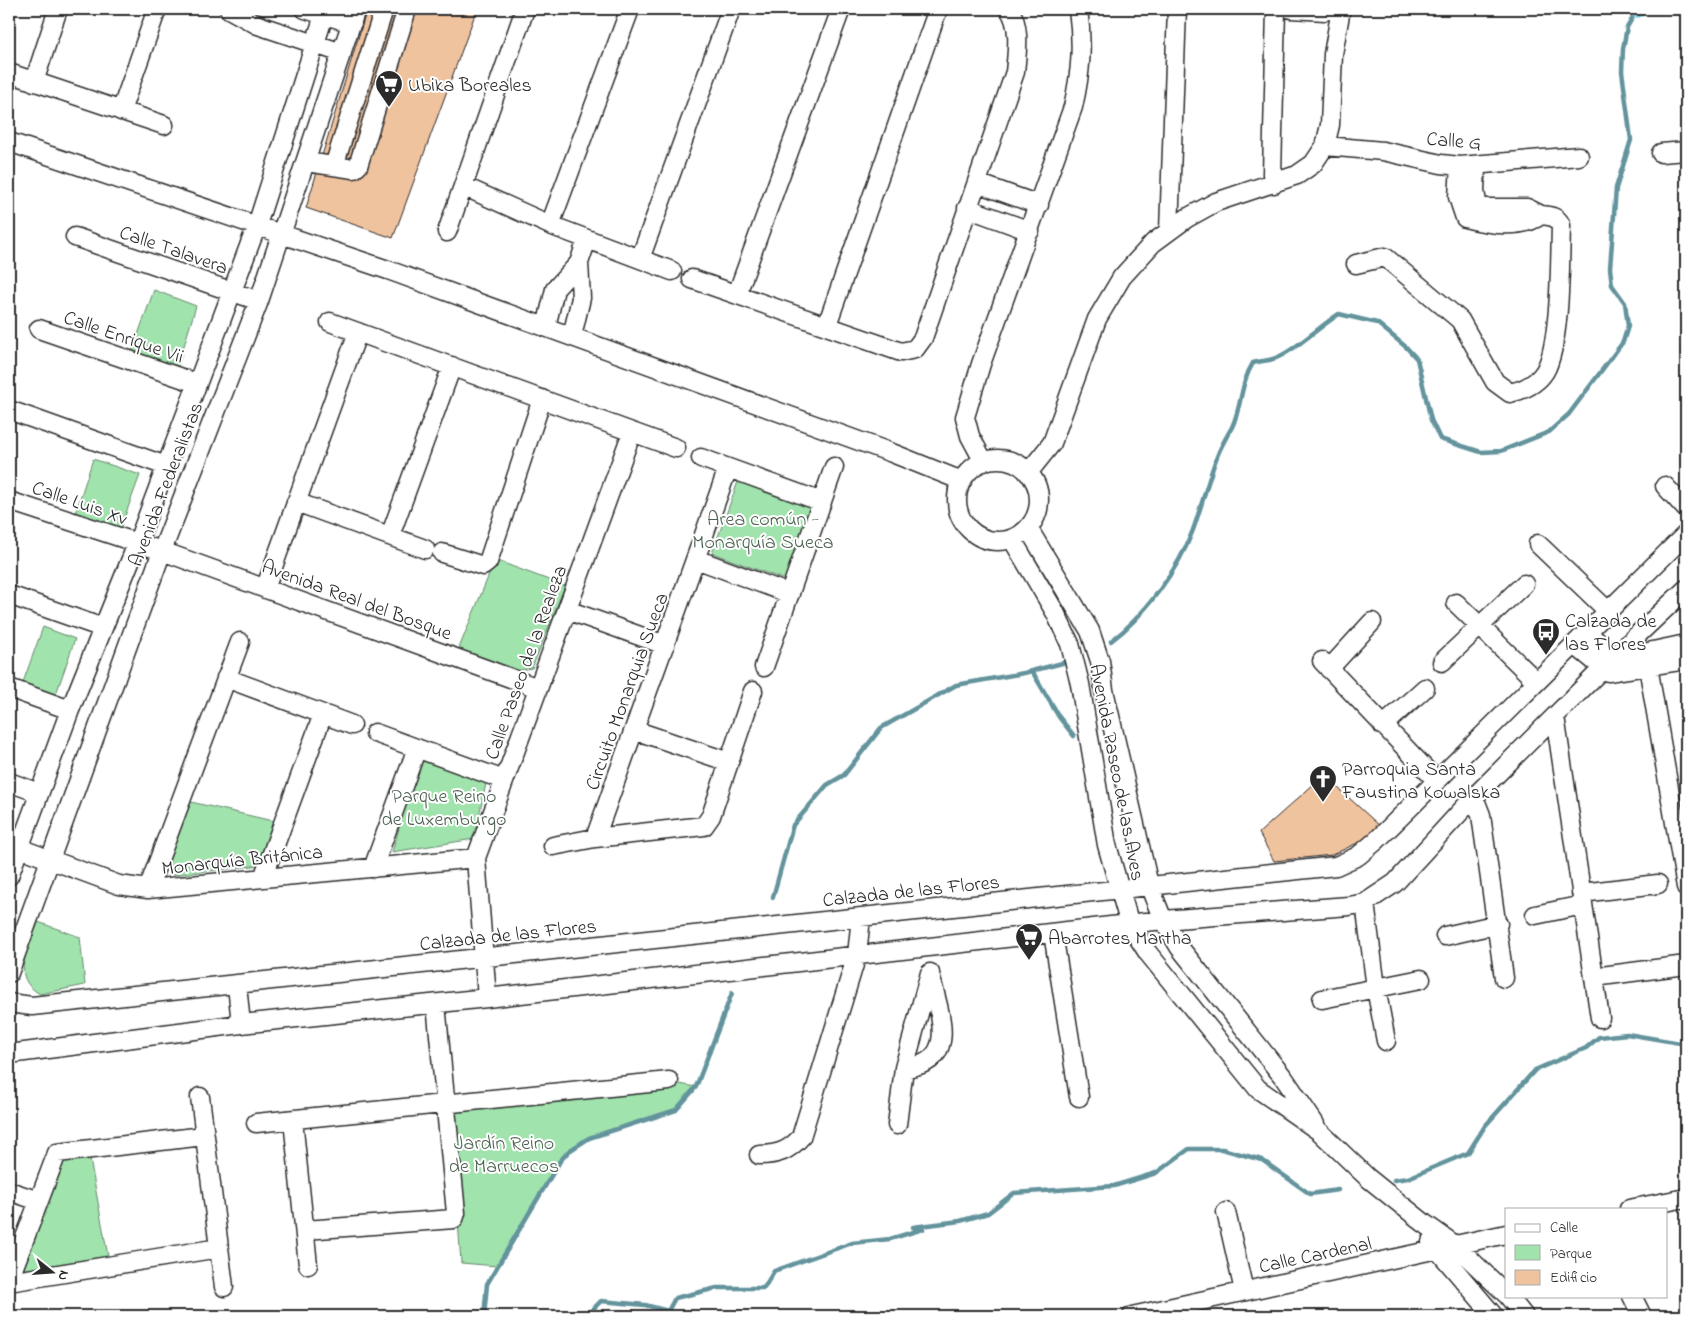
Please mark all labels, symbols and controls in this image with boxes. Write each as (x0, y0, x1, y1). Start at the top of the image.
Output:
supermarket icon: Ubika Boreales (374, 69, 404, 108)
place label: Ubika Boreales (408, 72, 532, 101)
street label: Calle G (1425, 126, 1482, 159)
street label: Calle Talavera (115, 219, 231, 283)
street label: Calle Enrique Vii (59, 304, 187, 373)
street label: Avenida Federalistas (123, 398, 212, 571)
street label: Calle Luis Xv (28, 474, 131, 534)
park label: Area común - Monarquía Sueca (692, 506, 834, 558)
street label: Avenida Real del Bosque (257, 553, 455, 649)
street label: Calle Paseo de la Realeza (479, 562, 576, 764)
street label: Circuito Monarquia Sueca (579, 589, 678, 795)
place label: Calzada de las Flores (1565, 608, 1657, 660)
bus stop icon: Calzada de las Flores (1531, 617, 1561, 656)
street label: Avenida Paseo de las Aves (1080, 662, 1151, 883)
place label: Parroquia Santa Faustina Kowalska (1341, 756, 1500, 808)
church icon: Parroquia Santa Faustina Kowalska (1308, 764, 1338, 803)
park label: Parque Reino de Luxemburgo (382, 783, 506, 836)
street label: Monarquía Británica (160, 839, 324, 884)
street label: Calzada de las Flores (821, 869, 1001, 916)
street label: Calzada de las Flores (418, 913, 598, 960)
supermarket icon: Abarrotes Martha (1014, 922, 1044, 961)
place label: Abarrotes Martha (1048, 925, 1192, 954)
park label: Jardín Reino de Marruecos (449, 1130, 559, 1182)
legend (1505, 1208, 1668, 1298)
text: Calle (1550, 1217, 1578, 1239)
street label: Calle Cardenal (1256, 1230, 1375, 1283)
text: Parque (1550, 1243, 1592, 1265)
north arrow (28, 1248, 78, 1298)
text: Edificio (1550, 1267, 1597, 1289)
text: N (52, 1268, 74, 1283)

